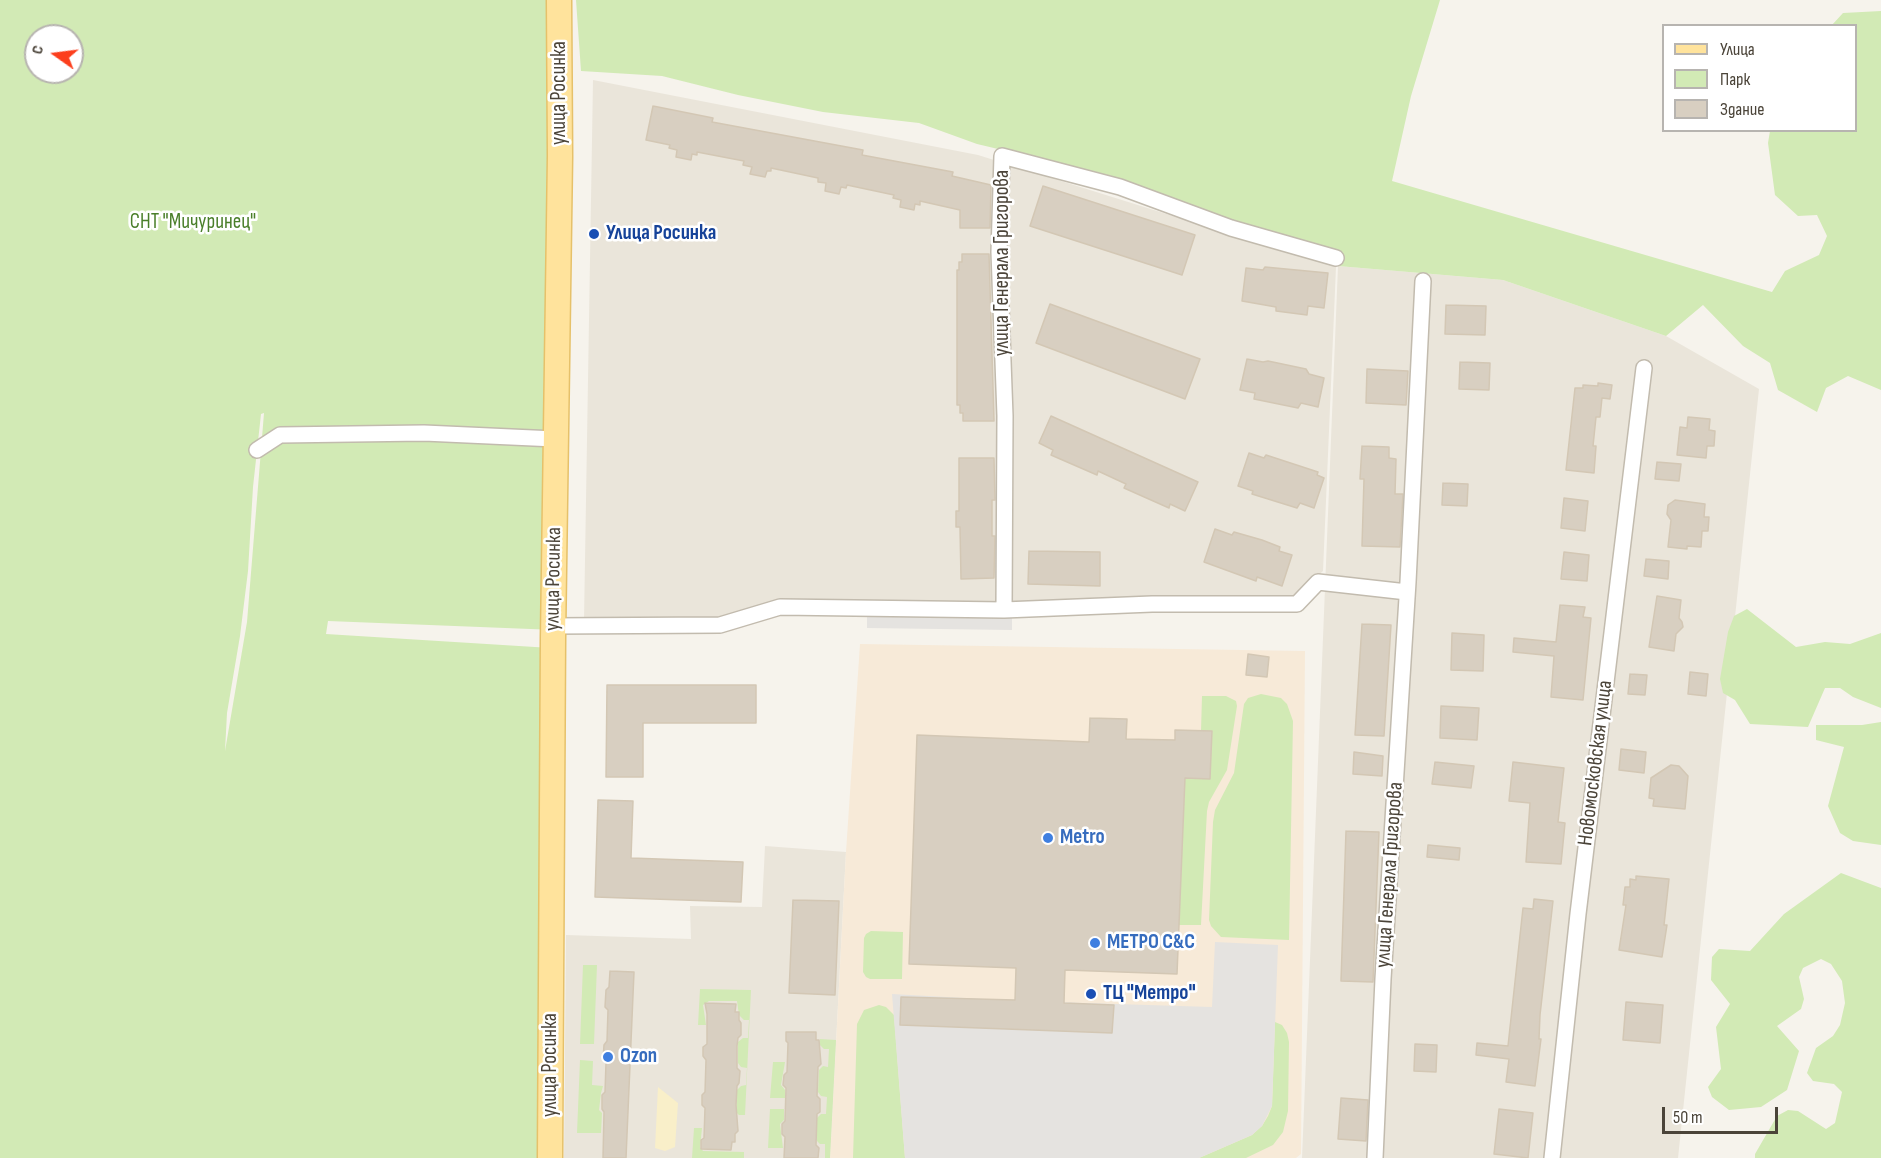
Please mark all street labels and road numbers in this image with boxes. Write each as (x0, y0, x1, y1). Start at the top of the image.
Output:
street label: улица Росинка (547, 41, 573, 145)
street label: улица Генерала Григорова (990, 170, 1016, 356)
street label: улица Росинка (540, 527, 568, 631)
street label: Новомосковская улица (1573, 679, 1619, 847)
street label: улица Генерала Григорова (1371, 781, 1409, 969)
street label: улица Росинка (538, 1013, 564, 1117)

